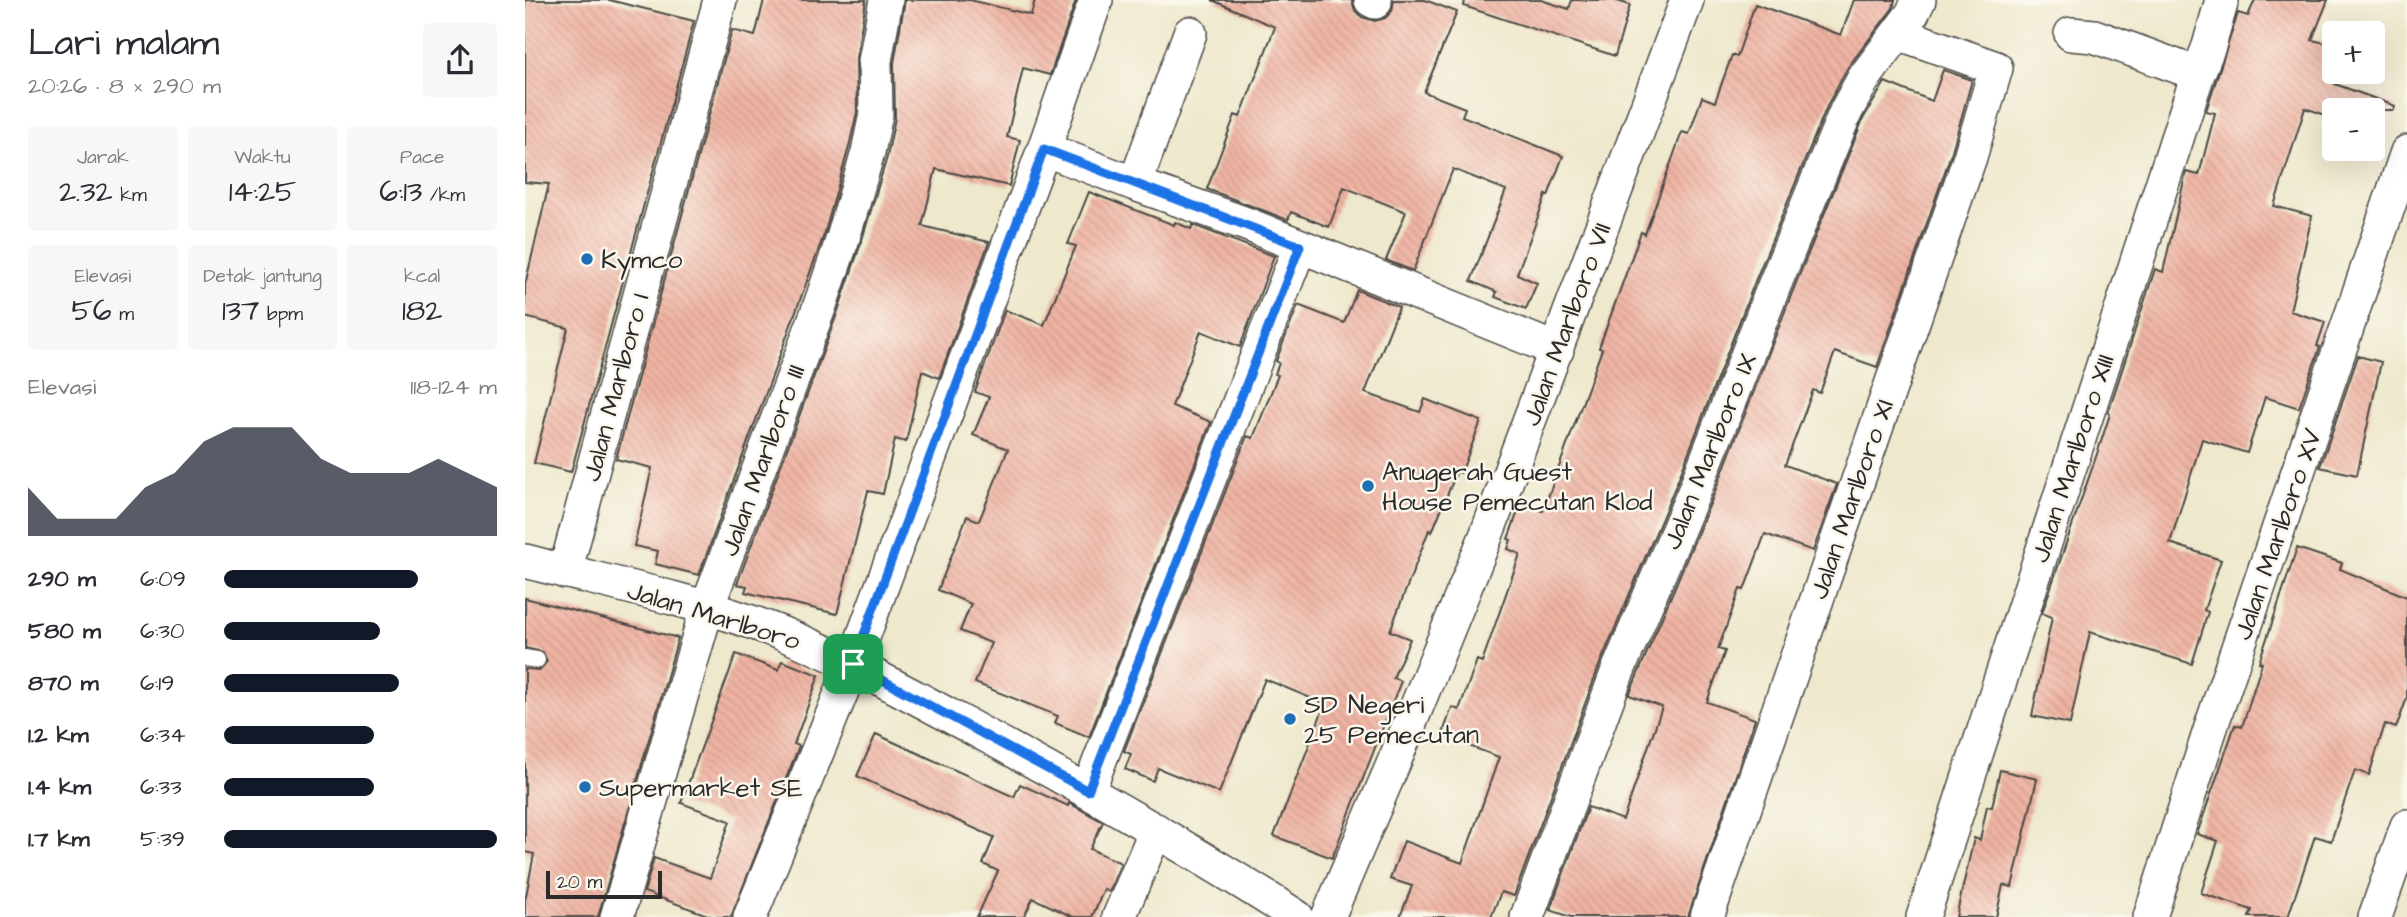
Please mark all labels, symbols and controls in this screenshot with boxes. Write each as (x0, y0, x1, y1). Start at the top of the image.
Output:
text: Lari malam (28, 18, 219, 70)
map controls (2322, 21, 2385, 161)
button: + (2322, 21, 2385, 84)
button: share (423, 23, 497, 97)
text: 20:26 · 8 × 290 m (28, 70, 221, 102)
button: − (2322, 98, 2385, 161)
text: Jarak (77, 144, 129, 171)
text: Waktu (234, 144, 291, 171)
text: Pace (400, 144, 444, 171)
text: 2.32 (59, 171, 113, 213)
text: 14:25 (229, 171, 296, 213)
text: 6:13 (379, 171, 422, 213)
text: km (113, 182, 147, 209)
text: /km (422, 182, 465, 209)
street label: Jalan Marlboro VII (1513, 218, 1620, 431)
place label: Kymco (601, 242, 683, 280)
marker: Kymco (579, 251, 595, 267)
text: Elevasi (75, 263, 131, 290)
text: Detak jantung (203, 263, 322, 290)
text: kcal (404, 263, 440, 290)
street label: Jalan Marlboro I (574, 289, 658, 485)
text: 56 (72, 290, 112, 332)
text: 137 (222, 290, 259, 332)
text: 182 (402, 290, 442, 332)
text: m (112, 301, 134, 328)
text: bpm (259, 301, 303, 328)
street label: Jalan Marlboro IX (1654, 348, 1766, 555)
street label: Jalan Marlboro XIII (2022, 350, 2124, 567)
street label: Jalan Marlboro III (712, 360, 814, 561)
text: Elevasi (28, 371, 96, 403)
text: 118–124 m (410, 371, 497, 403)
street label: Jalan Marlboro XI (1801, 395, 1903, 604)
street label: Jalan Marlboro XV (2225, 424, 2331, 645)
place label: Anugerah Guest House Pemecutan Klod (1382, 454, 1653, 520)
marker: Anugerah Guest House Pemecutan Klod (1360, 478, 1376, 494)
text: 290 m (28, 563, 96, 595)
text: 6:09 (140, 563, 186, 595)
street label: Jalan Marlboro (623, 573, 805, 659)
text: 580 m (28, 615, 101, 647)
text: 6:30 (140, 615, 184, 647)
pin (823, 634, 883, 694)
icon: arrive (834, 645, 872, 683)
text: 870 m (28, 667, 99, 699)
text: 6:19 (140, 667, 174, 699)
place label: SD Negeri 25 Pemecutan (1304, 687, 1479, 753)
marker: SD Negeri 25 Pemecutan (1282, 711, 1298, 727)
text: 1.2 km (28, 719, 89, 751)
text: 6:34 (140, 719, 186, 751)
place label: Supermarket SE (599, 770, 803, 806)
text: 1.4 km (28, 771, 91, 803)
text: 6:33 (140, 771, 182, 803)
marker: Supermarket SE (577, 779, 593, 795)
text: 1.7 km (28, 823, 90, 855)
text: 5:39 (140, 823, 185, 855)
scale bar (546, 868, 661, 900)
text: 20 m (557, 869, 602, 896)

